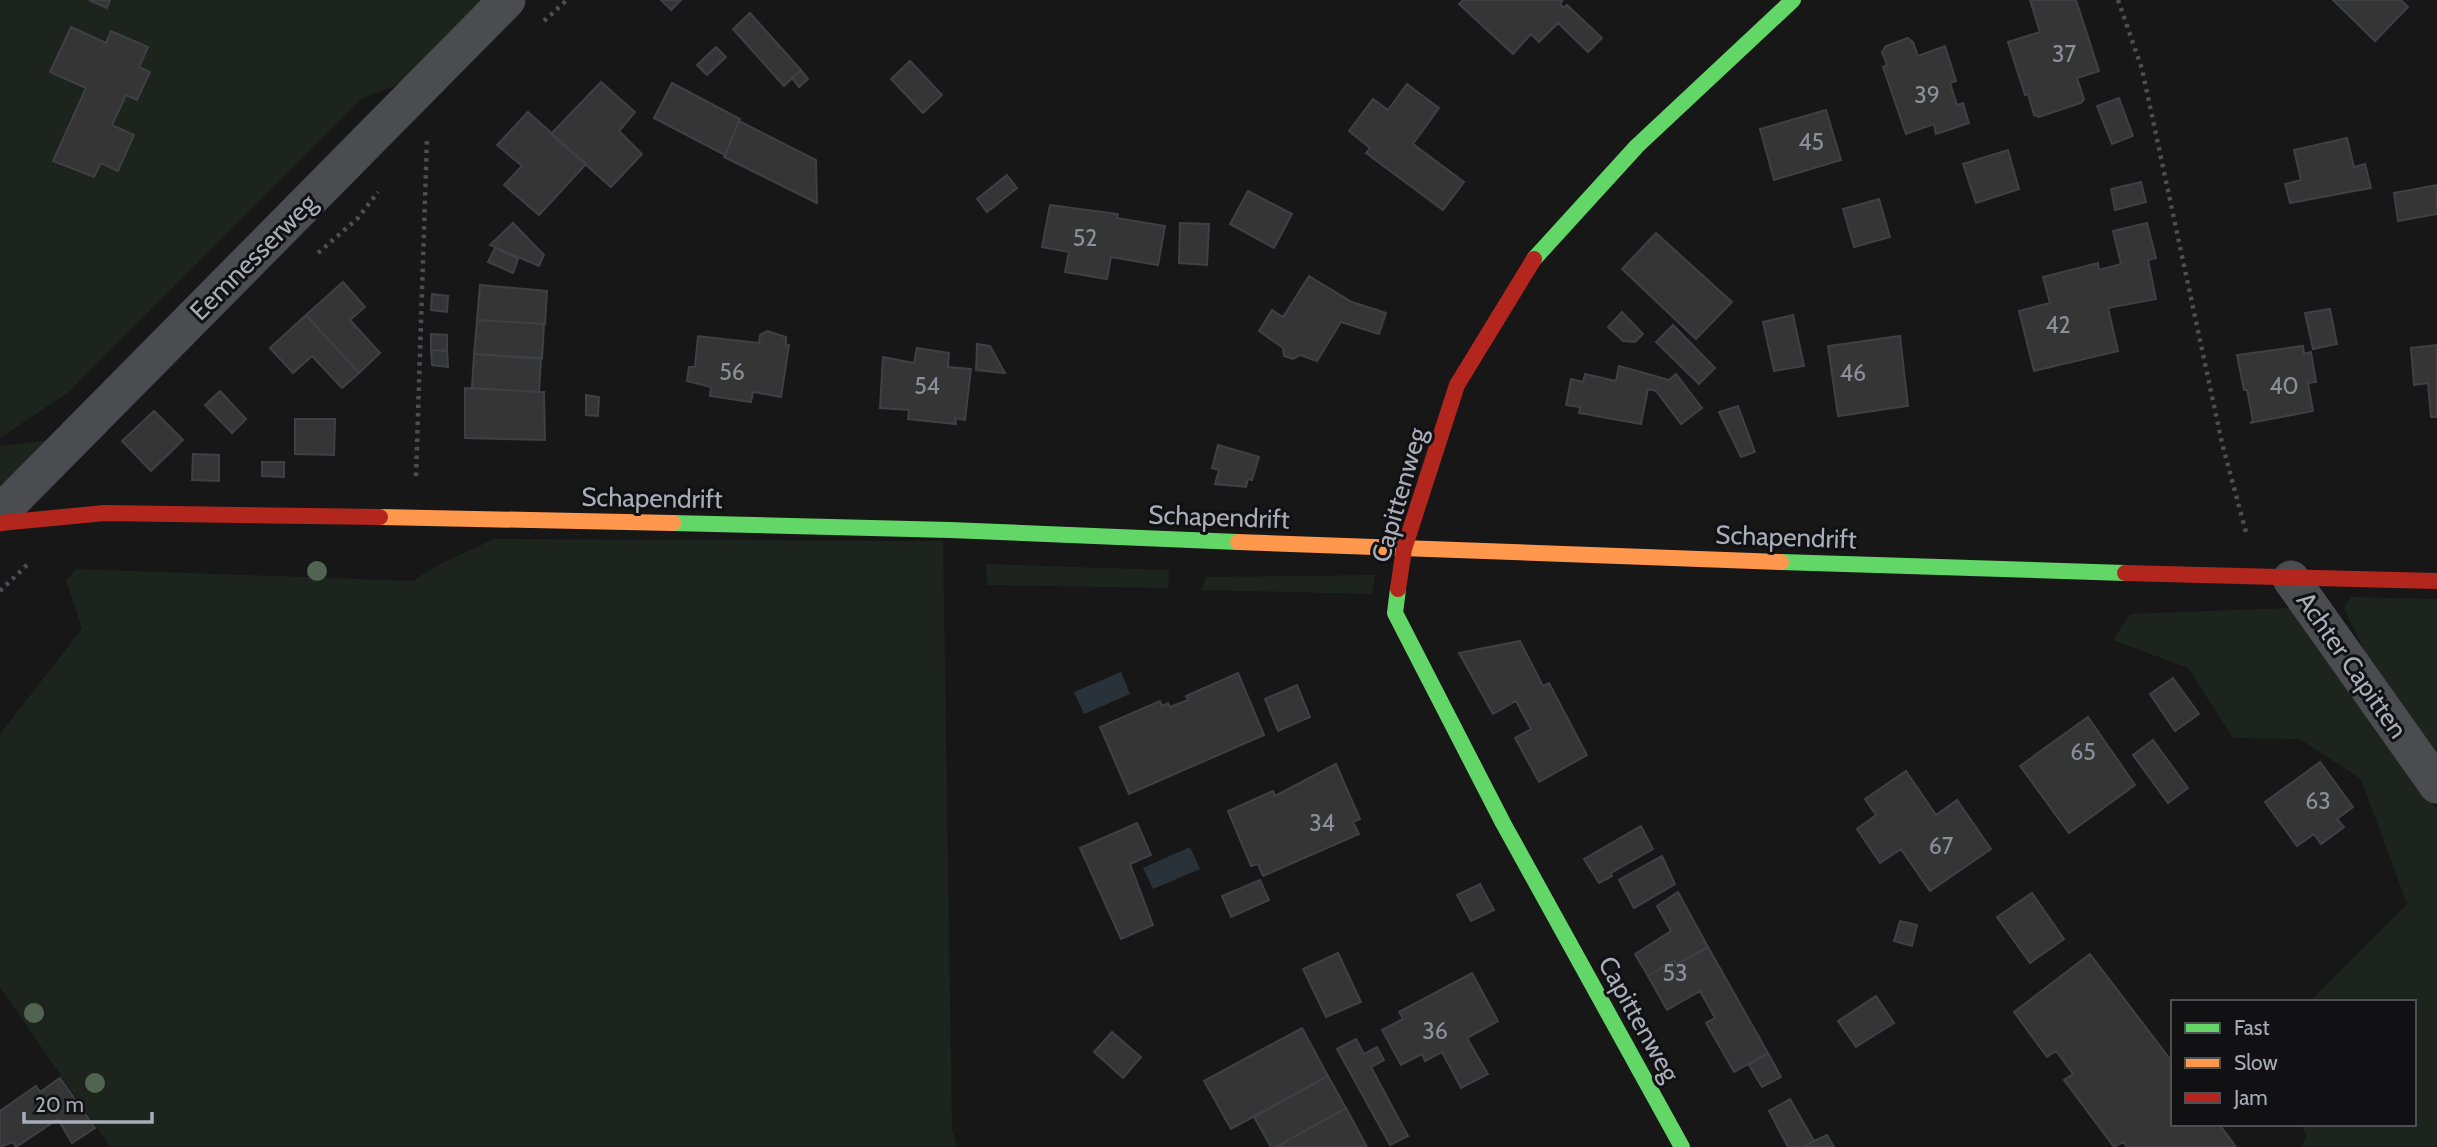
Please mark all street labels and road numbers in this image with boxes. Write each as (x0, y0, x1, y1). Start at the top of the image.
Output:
street label: Eemnesserweg (183, 186, 324, 327)
street label: Capittenweg (1365, 423, 1434, 566)
street label: Schapendrift (581, 481, 723, 515)
street label: Schapendrift (1148, 499, 1290, 535)
street label: Schapendrift (1715, 519, 1857, 555)
street label: Achter Capitten (2290, 586, 2414, 744)
street label: Capittenweg (1591, 951, 1687, 1088)

